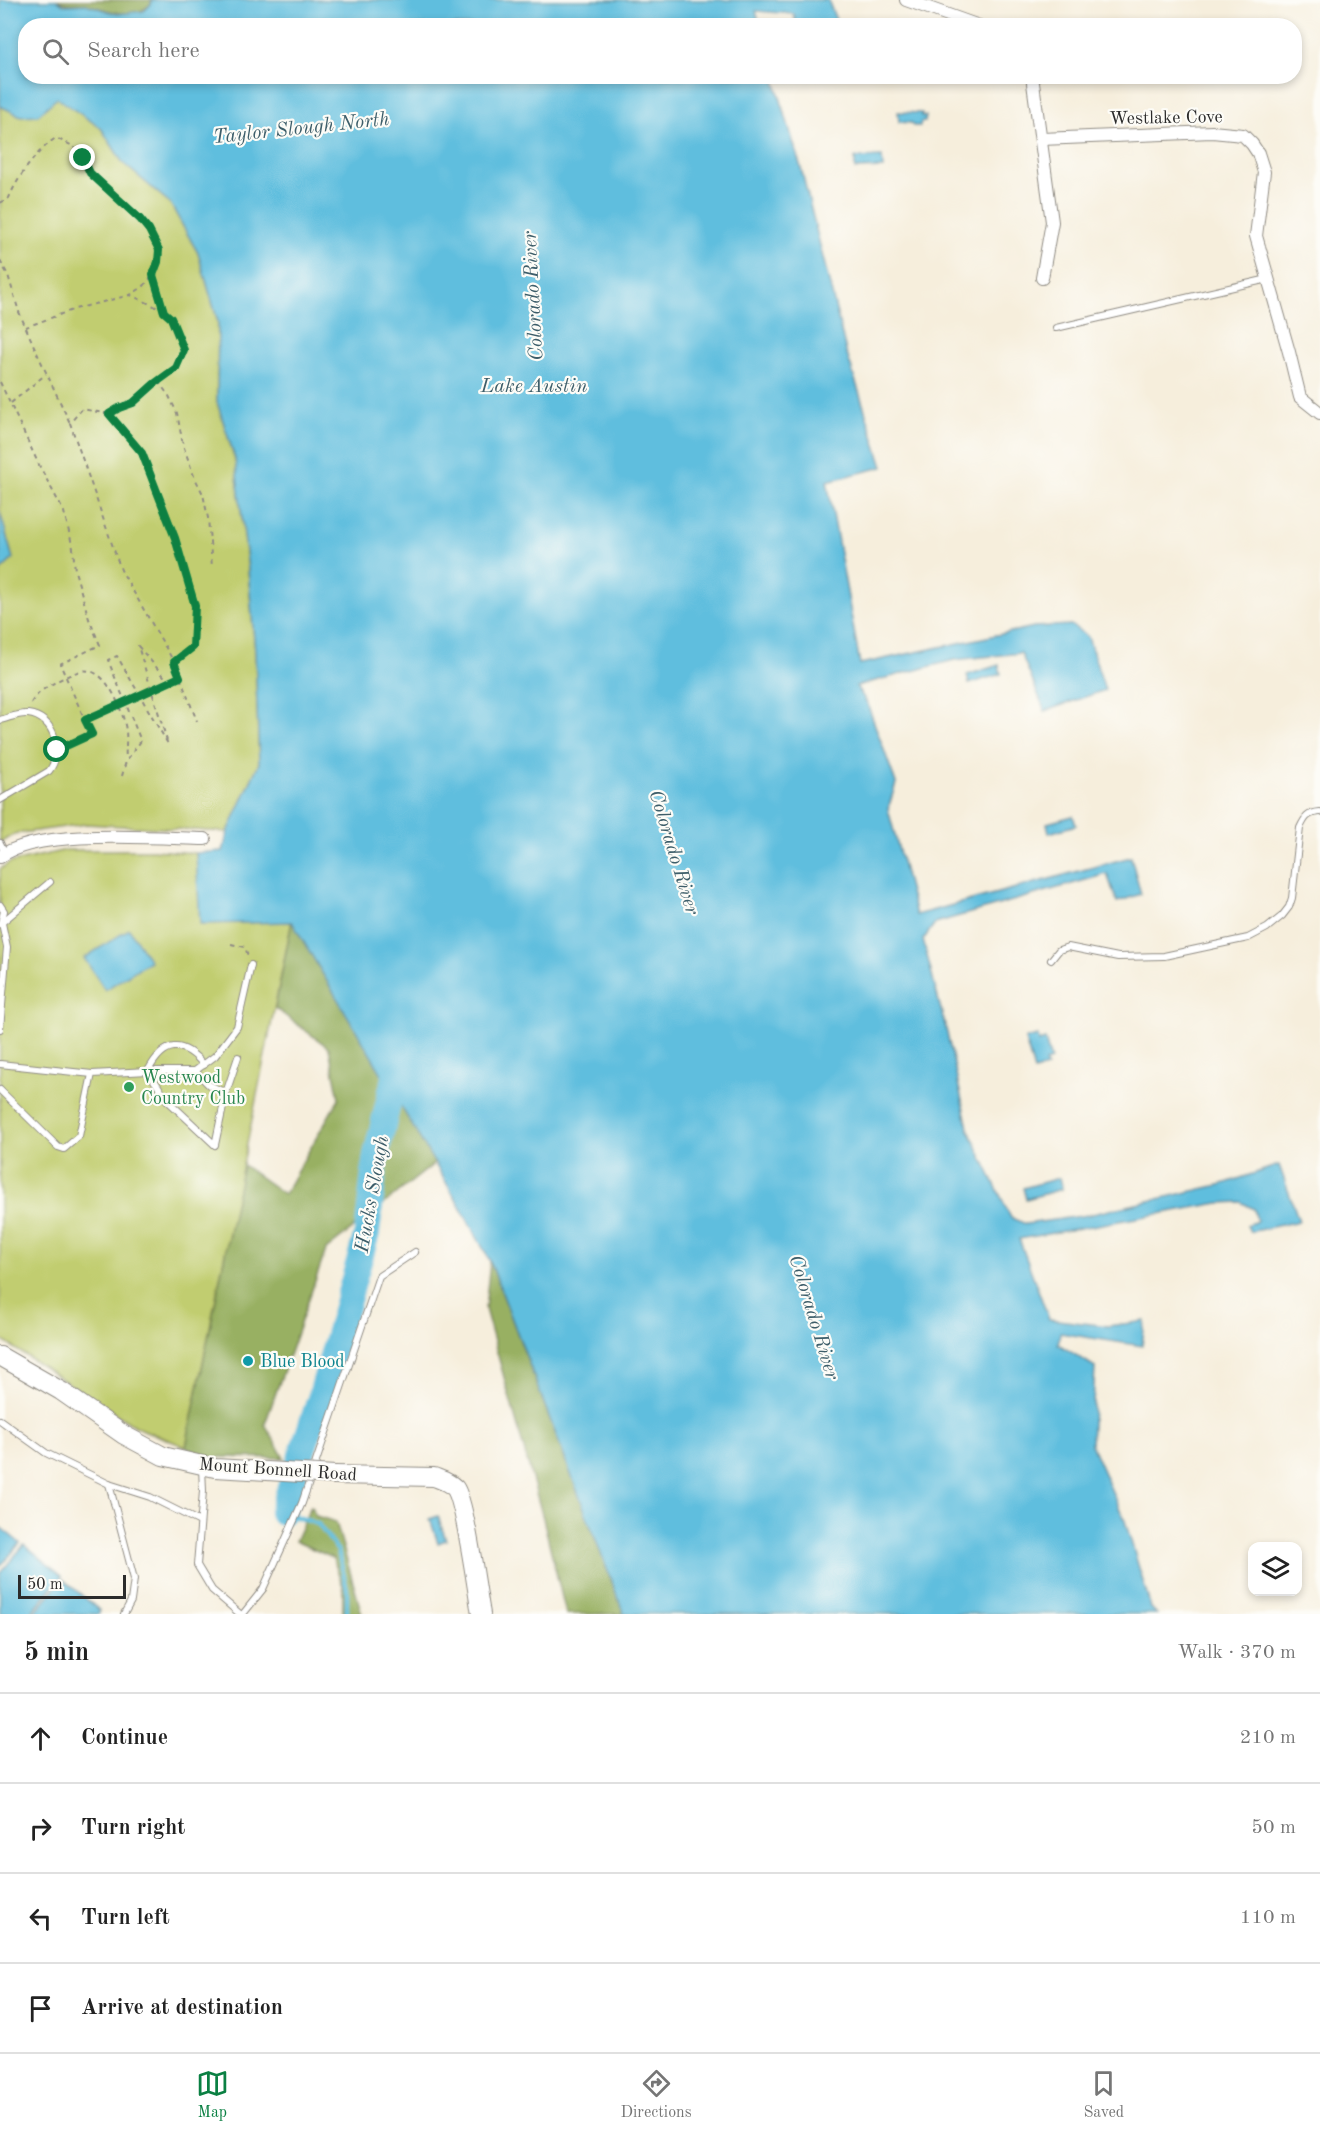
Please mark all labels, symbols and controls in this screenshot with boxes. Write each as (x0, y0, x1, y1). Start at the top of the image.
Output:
search box (18, 18, 1302, 84)
icon: search (39, 35, 72, 68)
text: Search here (87, 40, 200, 62)
street label: Westlake Cove (1109, 108, 1223, 128)
water label: Taylor Slough North (212, 110, 390, 148)
route end (69, 144, 95, 170)
water label: Colorado River (521, 230, 547, 361)
water label: Lake Austin (480, 377, 587, 397)
route start (43, 736, 69, 762)
water label: Colorado River (645, 788, 702, 918)
place label: Westwood Country Club (141, 1069, 245, 1108)
marker: Westwood Country Club (122, 1080, 136, 1094)
water label: Hucks Slough (353, 1134, 393, 1255)
water label: Colorado River (785, 1253, 842, 1383)
place label: Blue Blood (260, 1353, 345, 1371)
marker: Blue Blood (241, 1354, 255, 1368)
street label: Mount Bonnell Road (198, 1455, 358, 1485)
map controls (1248, 1542, 1302, 1596)
button: layers (1248, 1542, 1302, 1596)
scale bar (18, 1572, 126, 1600)
text: 50 m (27, 1577, 63, 1593)
text: 5 min (24, 1640, 89, 1666)
text: Walk · 370 m (1177, 1643, 1296, 1663)
icon: ahead (24, 1722, 57, 1755)
text: Continue (81, 1727, 168, 1749)
text: 210 m (1240, 1728, 1296, 1748)
icon: right (24, 1812, 57, 1845)
text: Turn right (81, 1817, 185, 1839)
text: 50 m (1251, 1818, 1296, 1838)
icon: left (24, 1902, 57, 1935)
text: Turn left (81, 1907, 170, 1929)
text: 110 m (1240, 1908, 1296, 1928)
icon: arrive (24, 1992, 57, 2025)
text: Arrive at destination (81, 1997, 283, 2019)
tab: Map (196, 2067, 229, 2123)
tab: Directions (621, 2067, 692, 2123)
tab: Saved (1083, 2067, 1124, 2123)

